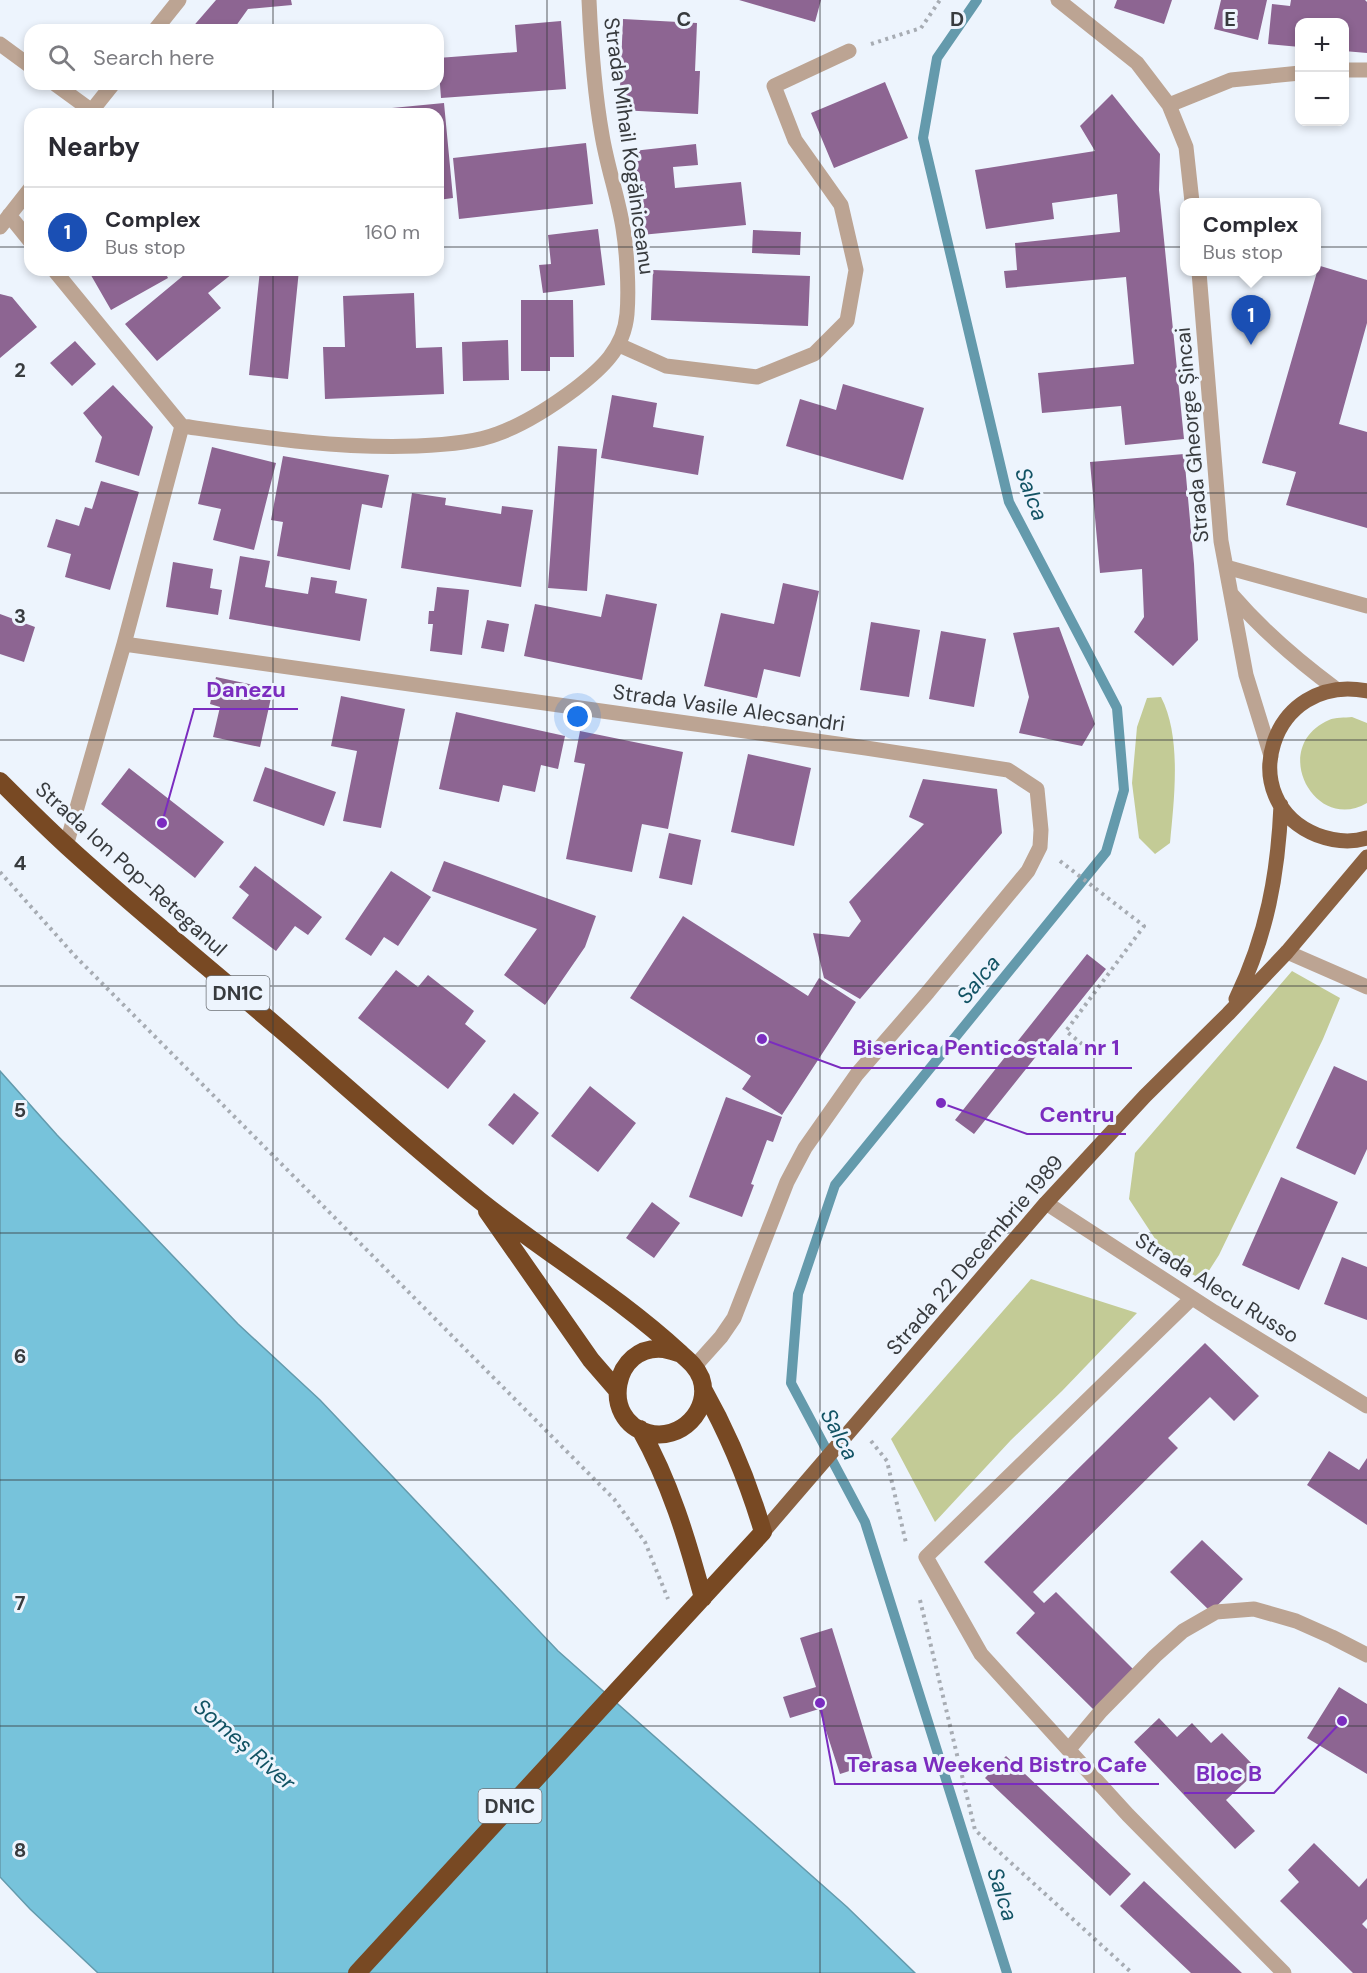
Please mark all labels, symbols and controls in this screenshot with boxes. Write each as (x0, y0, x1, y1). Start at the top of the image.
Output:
text: C (677, 6, 691, 32)
text: D (950, 6, 964, 32)
text: E (1224, 6, 1236, 32)
street label: Strada Mihail Kogălniceanu (597, 16, 661, 276)
map controls (1295, 18, 1349, 126)
button: + (1295, 18, 1349, 72)
search box (24, 24, 444, 90)
icon: search (45, 41, 78, 74)
text: Search here (93, 43, 214, 72)
button: − (1295, 72, 1349, 126)
text: Nearby (48, 130, 140, 164)
popup (1180, 198, 1321, 276)
text: Complex (105, 205, 201, 234)
text: Complex (1203, 210, 1298, 239)
text: 1 (64, 219, 71, 245)
text: 160 m (364, 219, 420, 245)
text: Bus stop (105, 234, 185, 260)
text: Bus stop (1203, 239, 1283, 265)
pin: 1 (1232, 296, 1270, 345)
street label: Strada Gheorge Șincai (1169, 326, 1215, 544)
text: 2 (14, 357, 26, 383)
water label: Salca (1008, 463, 1055, 525)
text: 3 (14, 603, 26, 629)
callout: Danezu (194, 669, 298, 709)
text: Danezu (206, 675, 286, 704)
street label: Strada Vasile Alecsandri (611, 678, 847, 738)
your location (563, 702, 592, 731)
street label: Strada Ion Pop-Reteganul (29, 775, 233, 963)
text: 4 (14, 850, 27, 876)
water label: Salca (950, 949, 1007, 1010)
road number: DN1C (206, 976, 270, 1010)
callout: Biserica Penticostala nr 1 (841, 1028, 1132, 1068)
text: Biserica Penticostala nr 1 (852, 1033, 1120, 1062)
callout: Centru (1027, 1094, 1126, 1134)
text: 5 (14, 1097, 26, 1123)
text: Centru (1039, 1100, 1115, 1129)
street label: Strada 22 Decembrie 1989 (880, 1149, 1070, 1361)
street label: Strada Alecu Russo (1130, 1226, 1304, 1350)
text: 6 (14, 1343, 26, 1369)
water label: Salca (814, 1403, 865, 1465)
text: 7 (15, 1590, 26, 1616)
water label: Someș River (188, 1692, 302, 1797)
callout: Terasa Weekend Bistro Cafe (835, 1744, 1159, 1784)
text: Terasa Weekend Bistro Cafe (847, 1750, 1147, 1779)
callout: Bloc B (1184, 1753, 1274, 1793)
text: Bloc B (1196, 1759, 1262, 1788)
road number: DN1C (478, 1789, 542, 1823)
text: 8 (14, 1837, 26, 1863)
water label: Salca (980, 1864, 1025, 1925)

